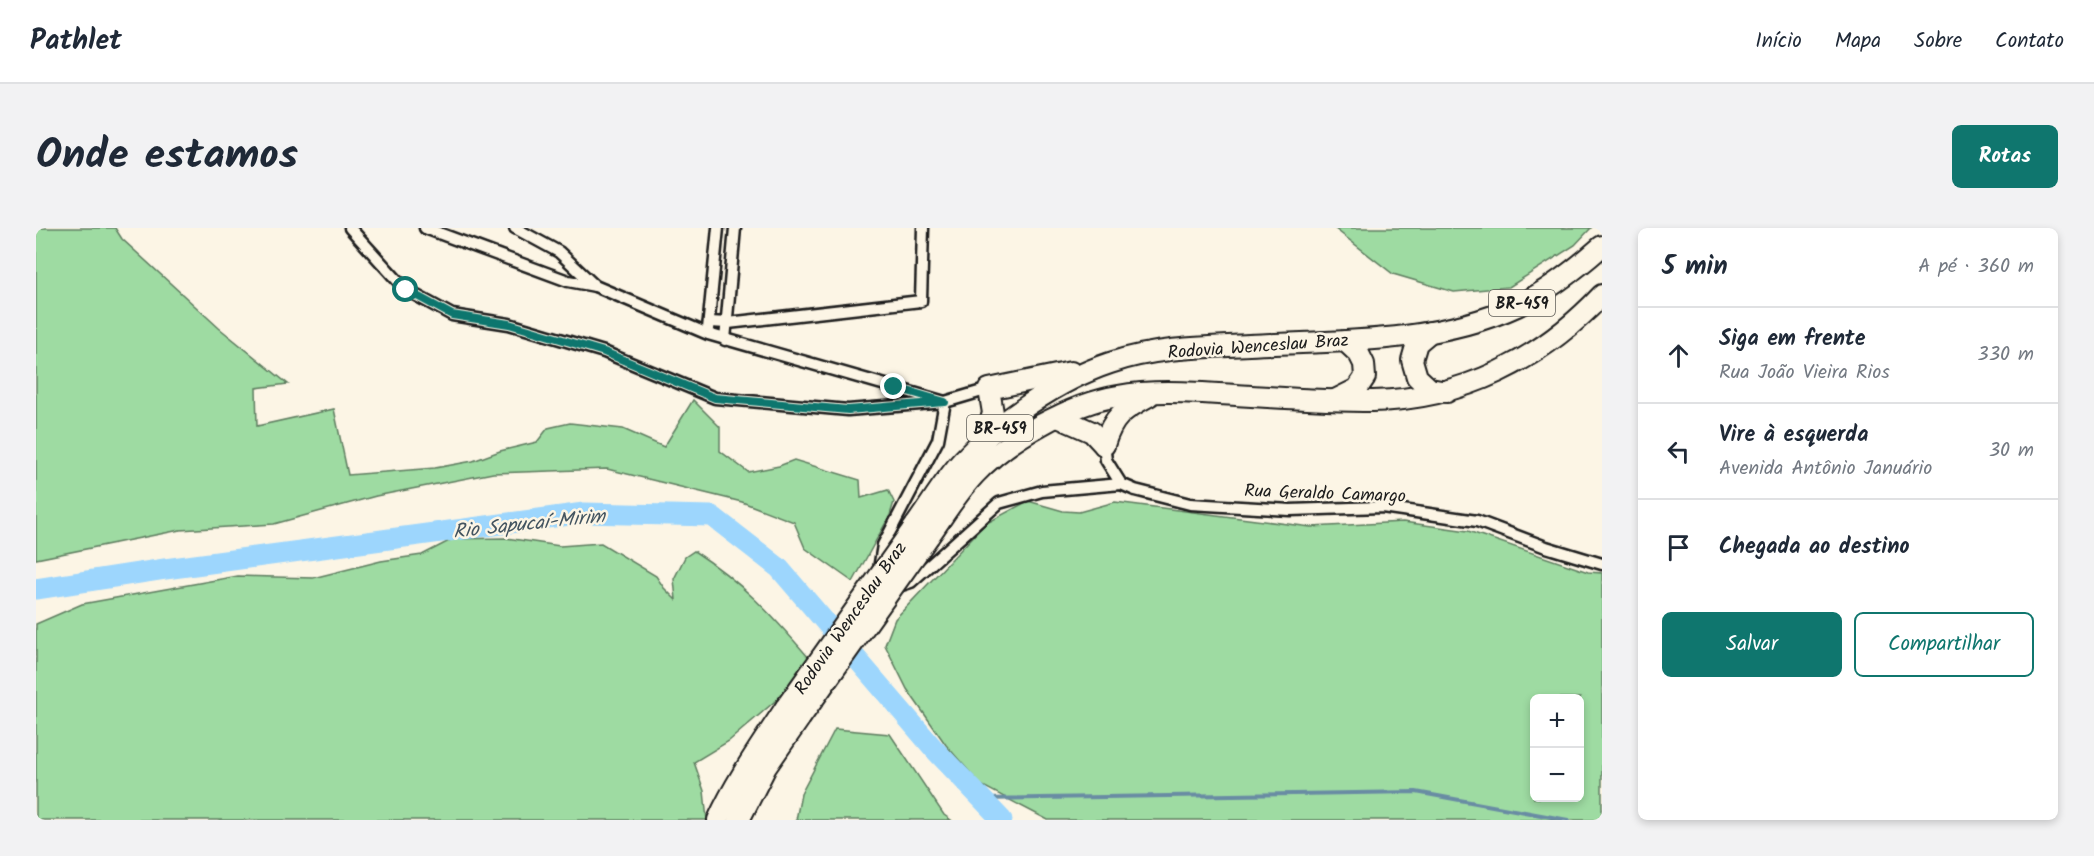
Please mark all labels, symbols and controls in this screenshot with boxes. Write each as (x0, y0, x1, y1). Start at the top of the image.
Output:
text: Pathlet (30, 19, 122, 64)
text: Início (1755, 25, 1802, 58)
text: Mapa (1835, 25, 1881, 58)
text: Sobre (1914, 25, 1962, 58)
text: Contato (1995, 25, 2064, 58)
text: Onde estamos (36, 123, 298, 190)
button: Rotas (1952, 125, 2058, 188)
text: 5 min (1662, 246, 1728, 288)
text: A pé · 360 m (1918, 251, 2034, 283)
route start (392, 276, 418, 302)
road number: BR-459 (1489, 290, 1555, 316)
text: Siga em frente (1719, 322, 1865, 357)
street label: Rodovia Wenceslau Braz (1167, 327, 1350, 368)
icon: ahead (1662, 339, 1695, 372)
text: 330 m (1977, 339, 2034, 371)
text: Rua João Vieira Rios (1719, 357, 1890, 389)
route end (880, 373, 906, 399)
road number: BR-459 (967, 415, 1033, 441)
text: Vire à esquerda (1719, 418, 1868, 453)
icon: left (1662, 435, 1695, 468)
text: 30 m (1989, 435, 2034, 467)
text: Avenida Antônio Januário (1719, 453, 1932, 485)
street label: Rua Geraldo Camargo (1244, 477, 1406, 512)
water label: Rio Sapucaí-Mirim (452, 501, 609, 549)
text: Chegada ao destino (1719, 530, 1910, 565)
icon: arrive (1662, 531, 1695, 564)
street label: Rodovia Wenceslau Braz (787, 536, 915, 701)
button: Salvar (1662, 612, 1842, 677)
button: Compartilhar (1854, 612, 2034, 677)
map controls (1530, 694, 1584, 802)
button: + (1530, 694, 1584, 748)
button: − (1530, 748, 1584, 802)

